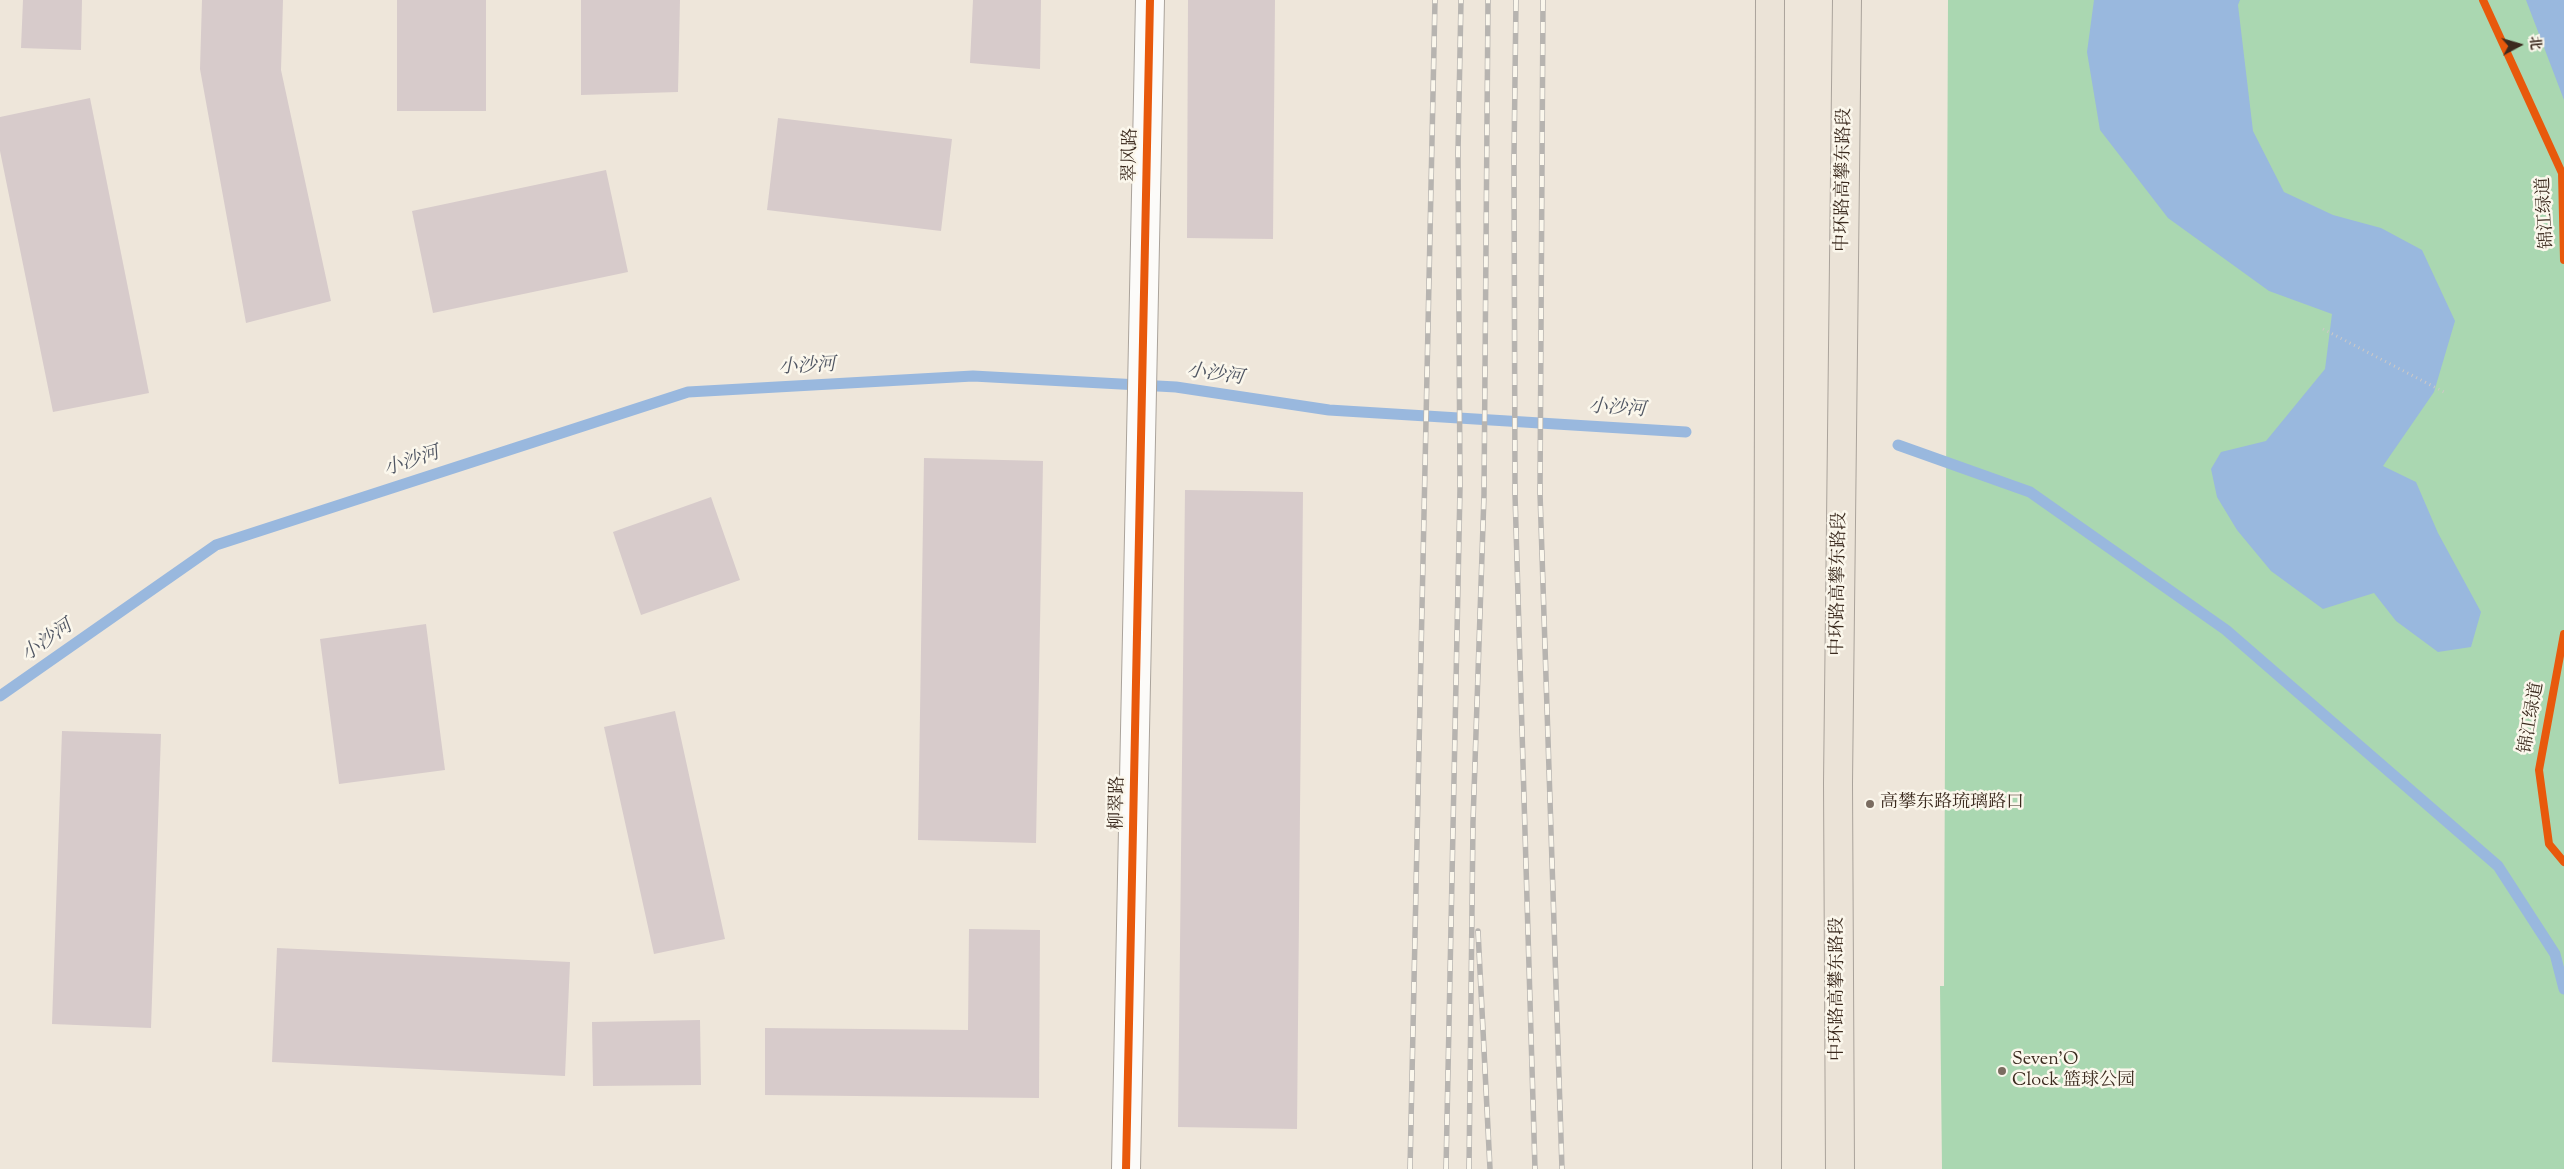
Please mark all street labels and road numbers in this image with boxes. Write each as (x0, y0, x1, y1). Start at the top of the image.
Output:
street label: 中环路高攀东路段 (1833, 108, 1857, 252)
street label: 翠风路 (1121, 128, 1143, 182)
street label: 锦江绿道 (2534, 176, 2560, 250)
street label: 中环路高攀东路段 (1828, 512, 1852, 656)
street label: 锦江绿道 (2516, 681, 2550, 755)
street label: 柳翠路 (1108, 776, 1130, 830)
street label: 中环路高攀东路段 (1828, 917, 1850, 1061)

